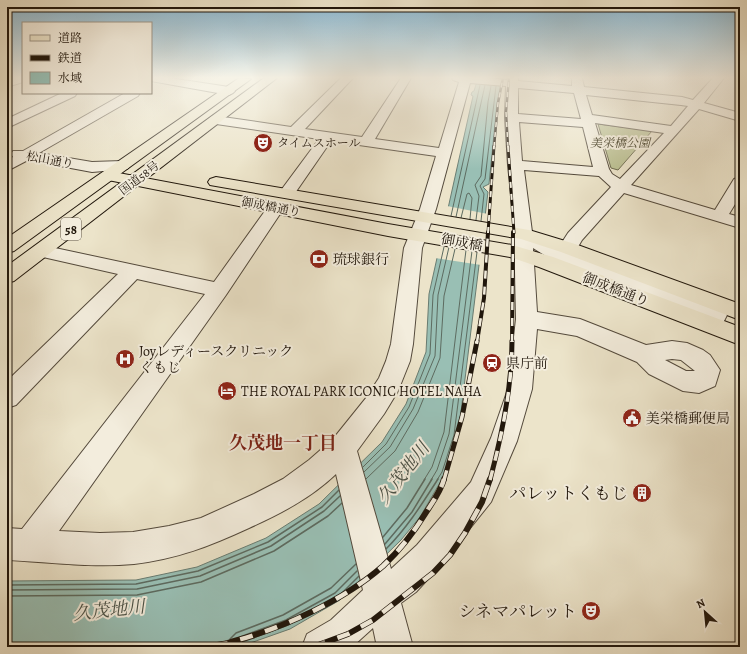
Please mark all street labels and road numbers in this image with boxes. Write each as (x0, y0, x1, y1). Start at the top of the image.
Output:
street label: 松山通り (25, 148, 75, 172)
street label: 国道58号 (115, 157, 163, 199)
street label: 御成橋通り (240, 193, 302, 221)
road number: 58 (61, 218, 81, 240)
street label: 御成橋 (440, 229, 484, 255)
street label: 御成橋通り (580, 268, 652, 311)

